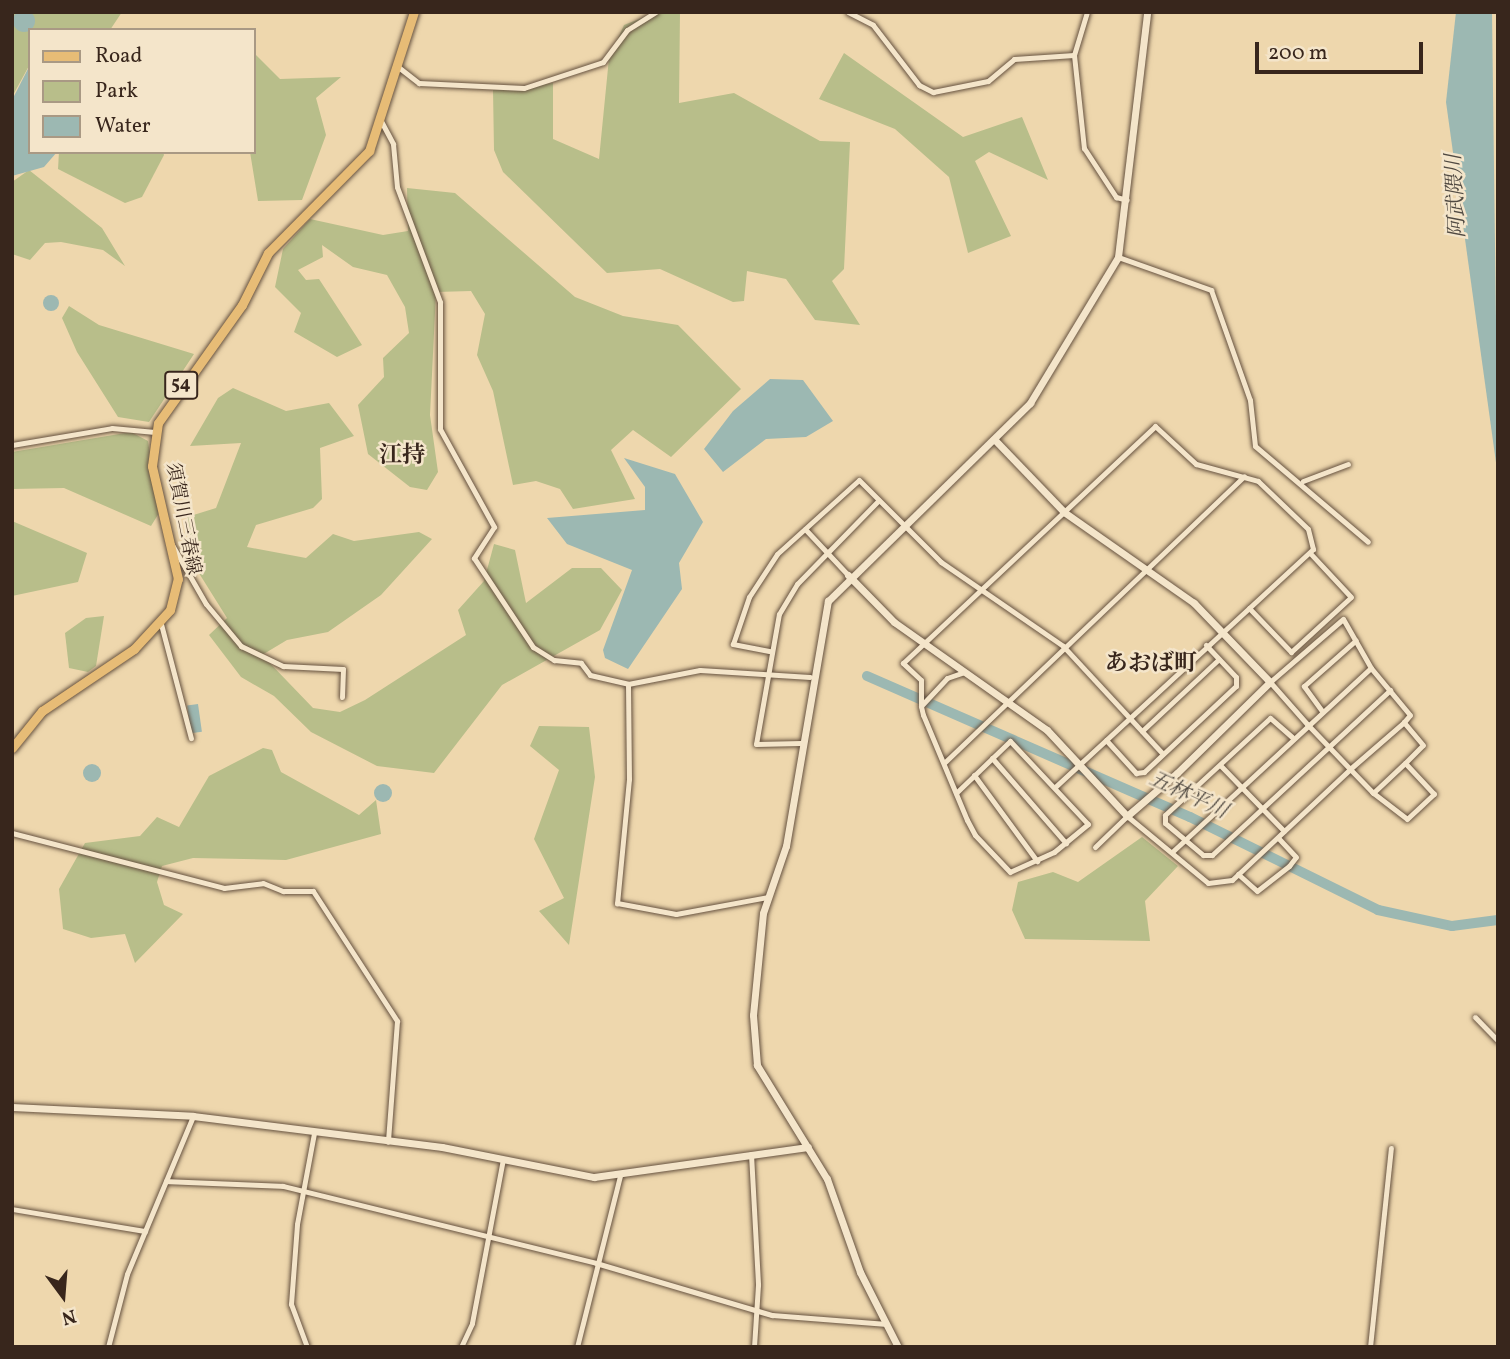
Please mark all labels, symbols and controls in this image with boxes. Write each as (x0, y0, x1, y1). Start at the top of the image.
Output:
legend (28, 28, 256, 154)
scale bar (1258, 28, 1426, 72)
text: 200 m (1268, 39, 1328, 68)
text: Road (95, 42, 142, 71)
text: Park (95, 77, 138, 106)
text: Water (95, 112, 151, 141)
water label: 阿武隈川 (1442, 153, 1472, 239)
road number: 54 (164, 370, 198, 400)
district label: 江持 (379, 442, 425, 470)
street label: 須賀川三春線 (160, 461, 204, 577)
district label: あおば町 (1105, 650, 1197, 678)
water label: 五林平川 (1145, 767, 1231, 825)
north arrow (28, 1261, 98, 1331)
text: N (59, 1302, 79, 1331)

